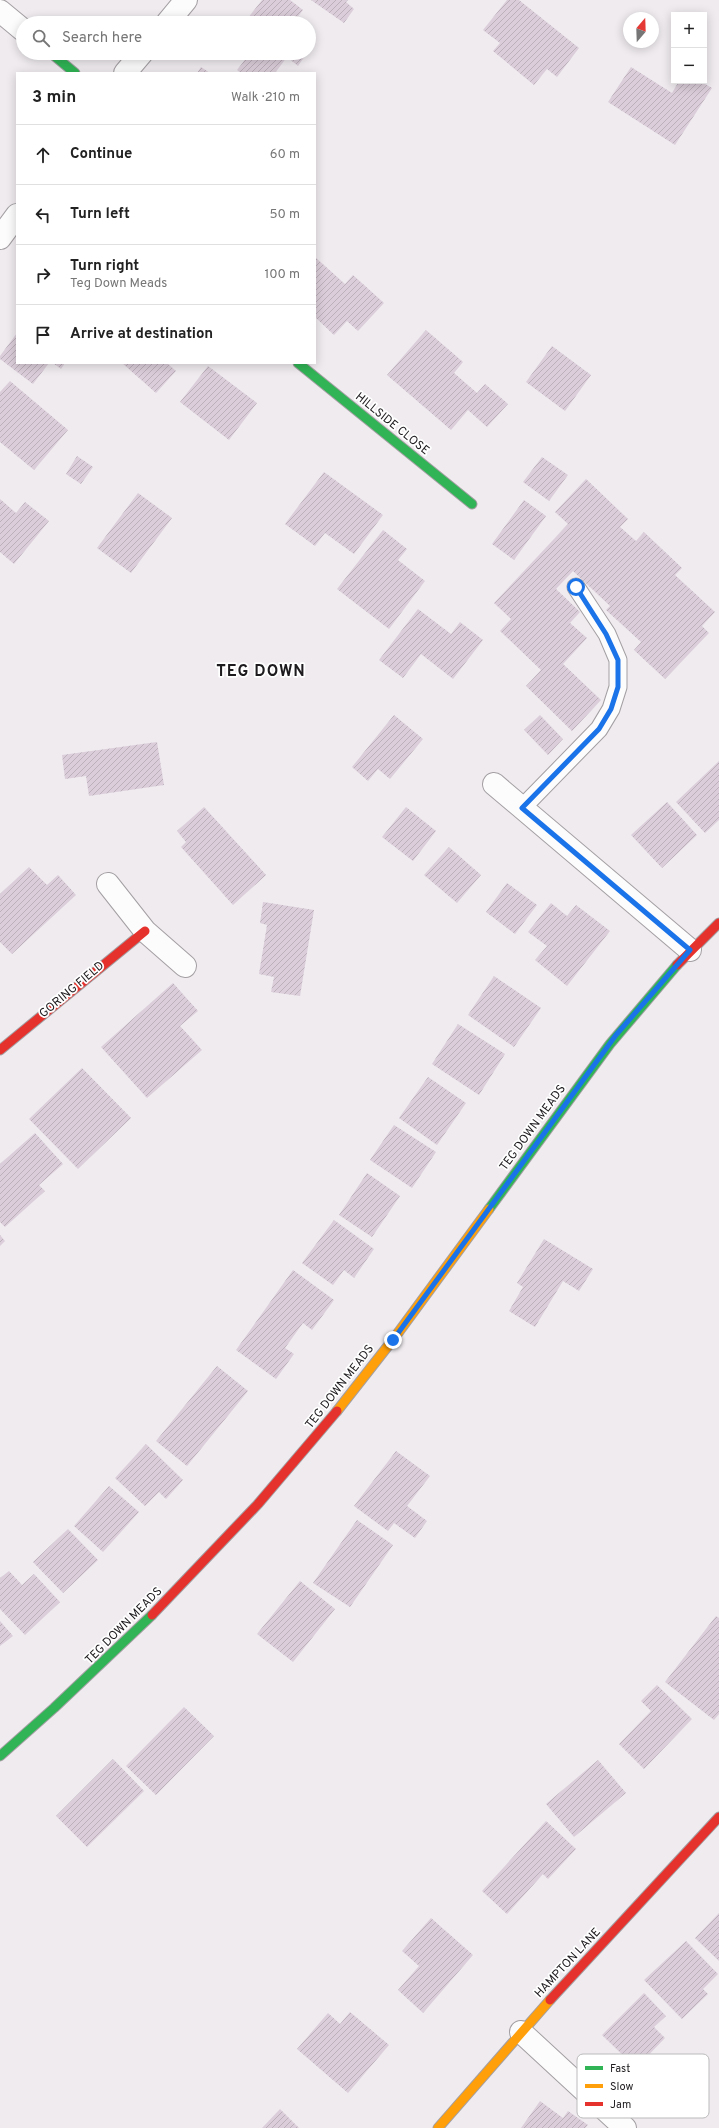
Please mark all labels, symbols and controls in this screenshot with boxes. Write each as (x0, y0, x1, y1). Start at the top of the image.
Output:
north arrow (623, 12, 659, 48)
map controls (671, 12, 707, 84)
button: + (671, 12, 707, 48)
search box (16, 16, 316, 60)
icon: search (30, 27, 52, 49)
text: Search here (62, 29, 142, 48)
button: − (671, 48, 707, 84)
text: 3 min (32, 87, 76, 109)
text: Walk · 210 m (231, 90, 300, 106)
icon: ahead (32, 144, 54, 166)
text: Continue (70, 145, 132, 164)
text: 60 m (270, 147, 300, 163)
icon: left (32, 204, 54, 226)
text: Turn left (70, 205, 130, 224)
text: 50 m (270, 207, 300, 223)
text: Turn right (70, 257, 139, 276)
icon: right (32, 264, 54, 286)
text: 100 m (264, 267, 300, 283)
text: Teg Down Meads (70, 276, 167, 292)
icon: arrive (32, 324, 54, 346)
text: Arrive at destination (70, 325, 213, 344)
street label: HILLSIDE CLOSE (352, 389, 432, 459)
route start (567, 578, 585, 596)
district label: TEG DOWN (216, 662, 306, 682)
street label: GORING FIELD (36, 958, 108, 1022)
street label: TEG DOWN MEADS (496, 1082, 570, 1174)
route end (384, 1331, 402, 1349)
street label: TEG DOWN MEADS (302, 1342, 378, 1432)
street label: TEG DOWN MEADS (82, 1584, 166, 1668)
street label: HAMPTON LANE (531, 1925, 605, 2001)
legend (577, 2054, 709, 2118)
text: Fast (610, 2062, 630, 2076)
text: Slow (610, 2080, 633, 2094)
text: Jam (610, 2098, 631, 2112)

